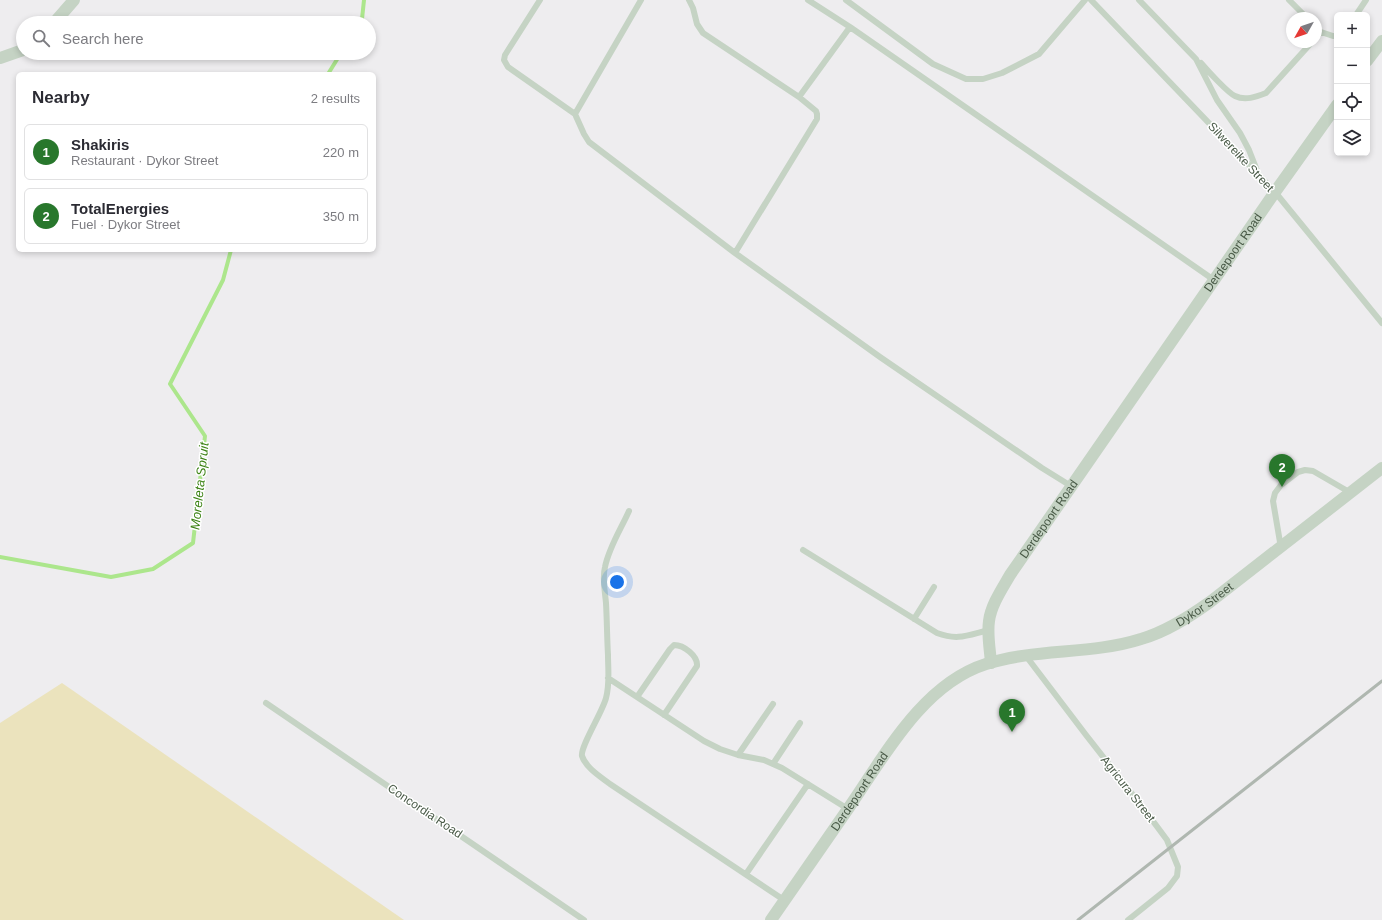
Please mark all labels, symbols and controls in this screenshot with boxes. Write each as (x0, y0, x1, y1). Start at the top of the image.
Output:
north arrow (1286, 12, 1322, 48)
map controls (1334, 12, 1370, 156)
button: + (1334, 12, 1370, 48)
search box (16, 16, 376, 60)
icon: search (30, 27, 52, 49)
text: Search here (62, 30, 144, 47)
button: − (1334, 48, 1370, 84)
button: locate (1334, 84, 1370, 120)
text: Nearby (32, 88, 90, 107)
text: 2 results (311, 91, 360, 106)
street label: Silwereike Street (1205, 119, 1277, 195)
button: layers (1334, 120, 1370, 156)
text: Shakiris (71, 136, 129, 153)
text: 1 (42, 145, 50, 160)
text: 220 m (323, 145, 359, 160)
text: Restaurant · Dykor Street (71, 153, 218, 168)
text: TotalEnergies (71, 200, 169, 217)
text: 2 (42, 209, 50, 224)
text: 350 m (323, 209, 359, 224)
street label: Derdepoort Road (1201, 211, 1265, 295)
text: Fuel · Dykor Street (71, 217, 180, 232)
water label: Moreleta Spruit (187, 440, 212, 531)
pin: 2 (1269, 454, 1295, 487)
street label: Derdepoort Road (1017, 477, 1081, 561)
your location (607, 572, 627, 592)
street label: Dykor Street (1173, 579, 1236, 630)
pin: 1 (999, 699, 1025, 732)
street label: Derdepoort Road (828, 749, 891, 834)
street label: Agricura Street (1098, 753, 1159, 825)
street label: Concordia Road (385, 781, 465, 841)

